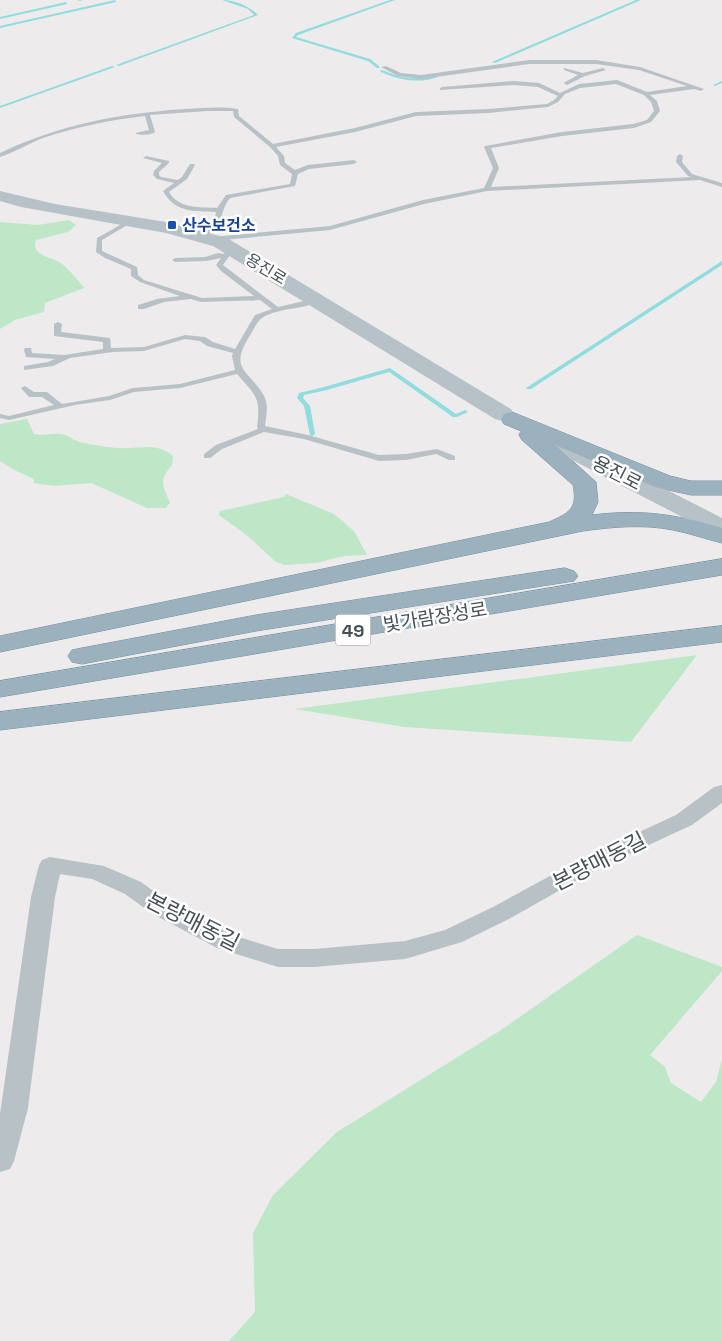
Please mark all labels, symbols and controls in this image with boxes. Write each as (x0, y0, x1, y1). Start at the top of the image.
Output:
place label: 산수보건소 (182, 215, 256, 236)
marker: 산수보건소 (166, 219, 178, 231)
street label: 용진로 (242, 249, 291, 290)
street label: 용진로 (588, 450, 646, 496)
street label: 빛가람장성로 (381, 596, 489, 638)
road number: 49 (336, 614, 370, 646)
street label: 본량매동길 (548, 826, 650, 896)
street label: 본량매동길 (142, 886, 244, 956)

